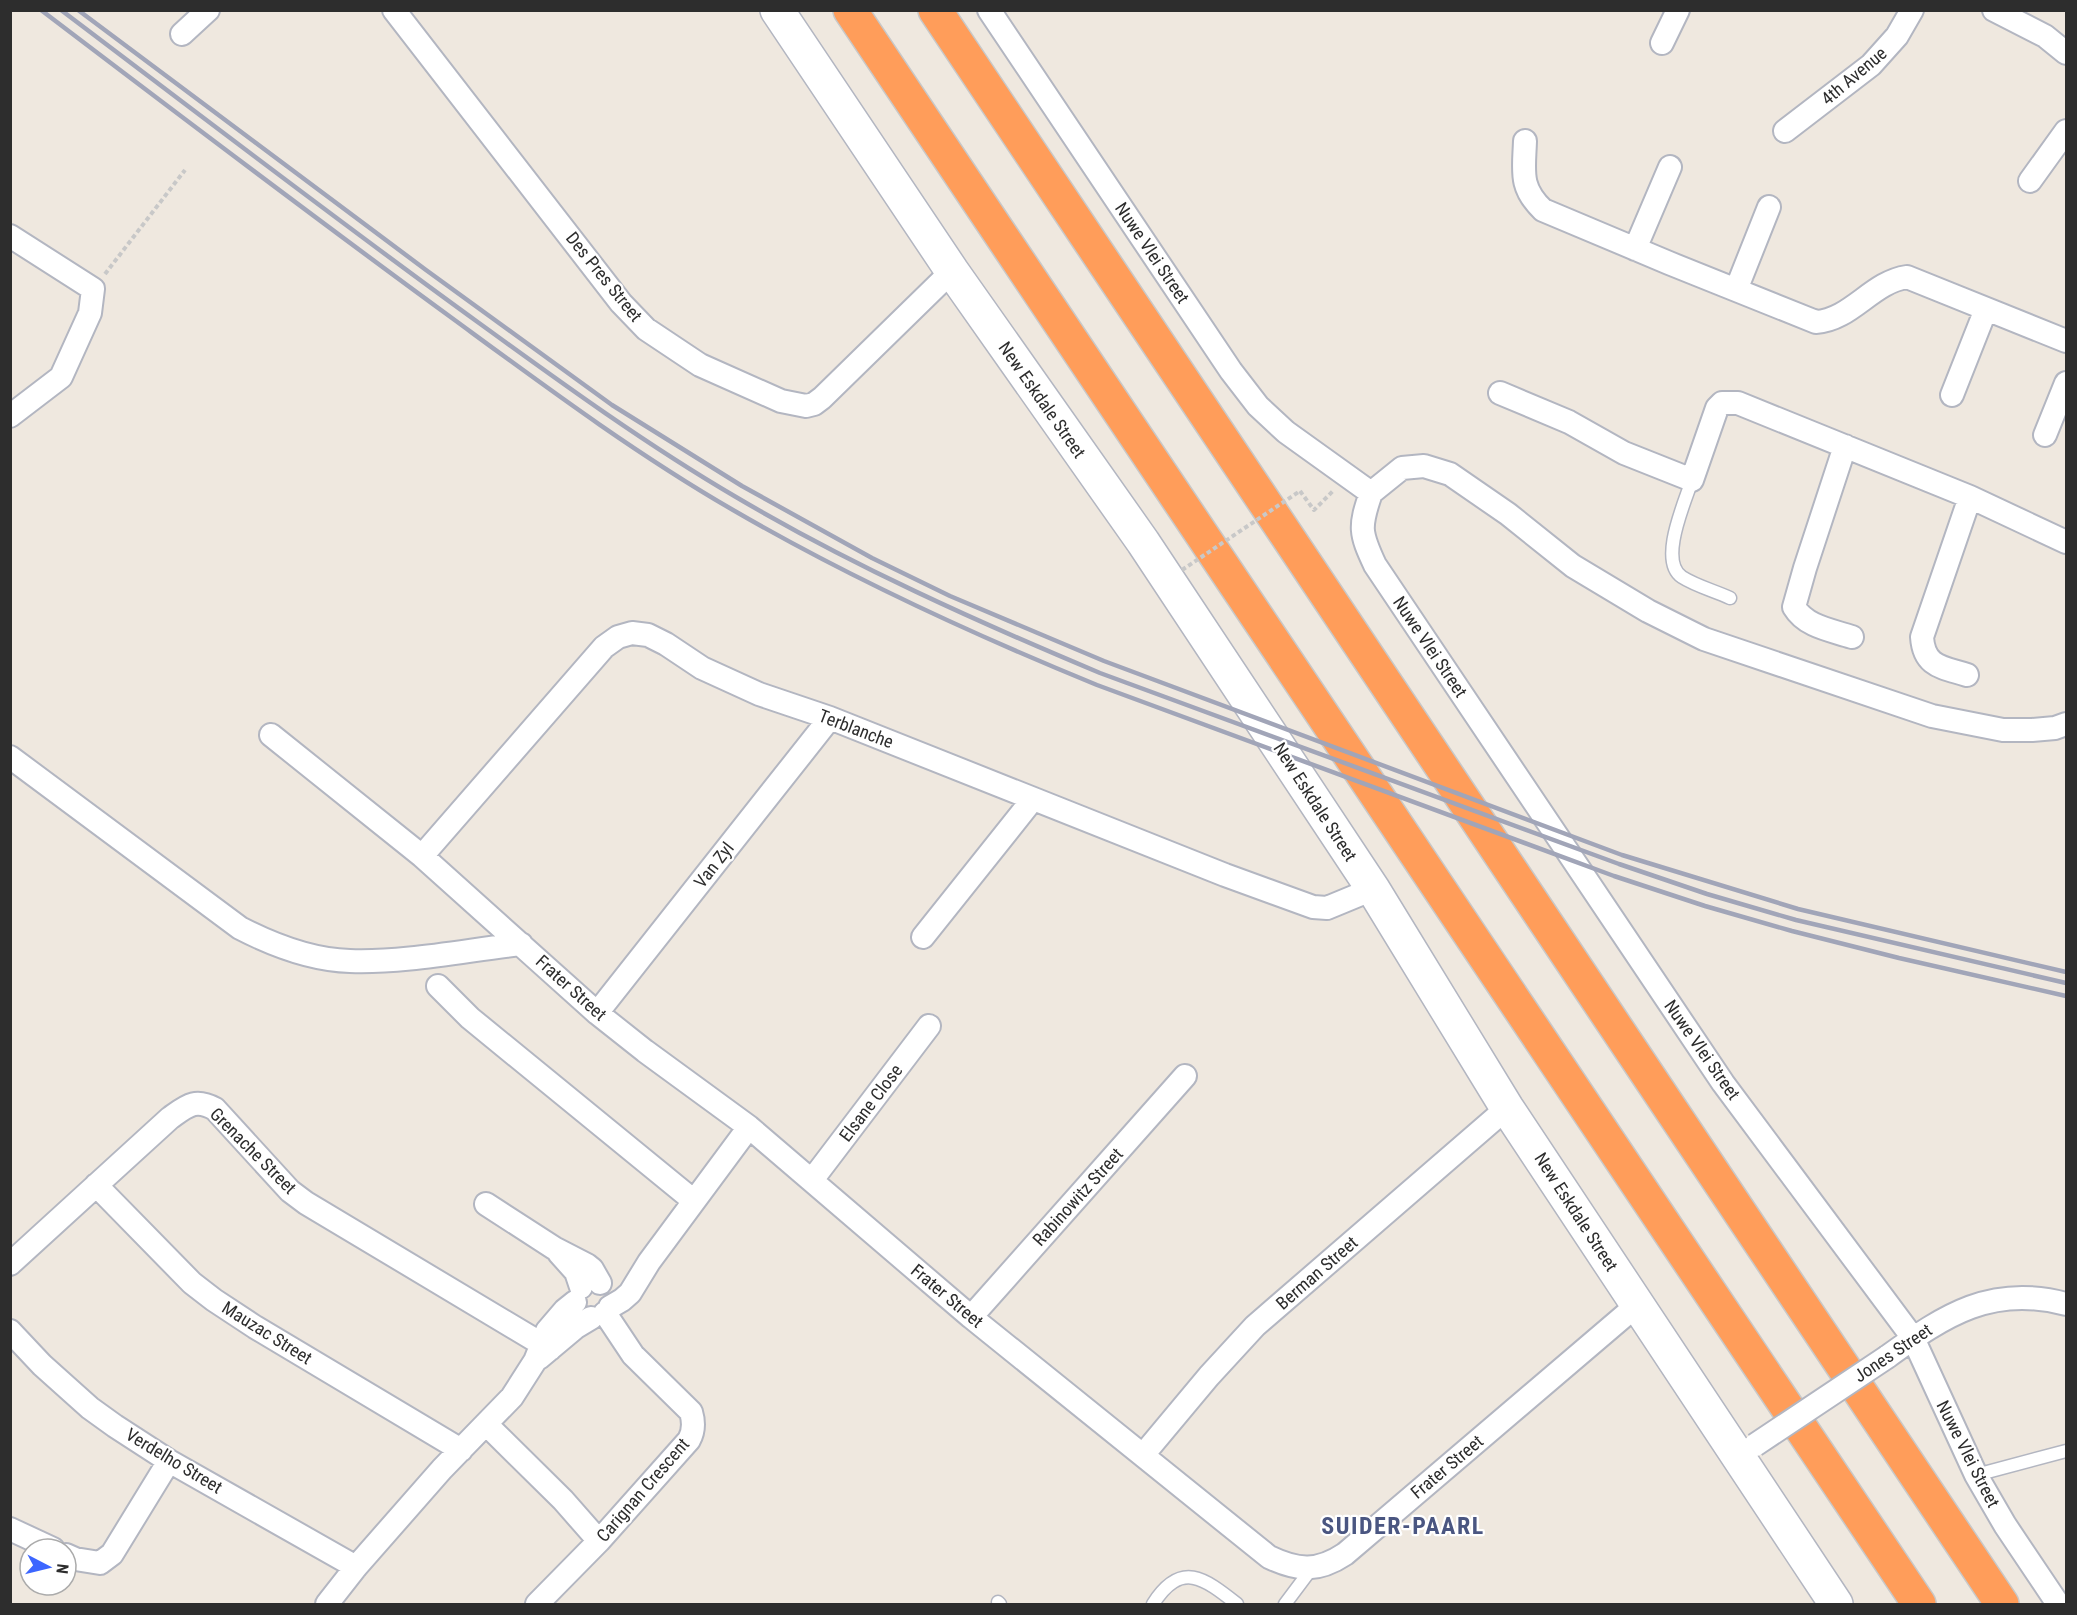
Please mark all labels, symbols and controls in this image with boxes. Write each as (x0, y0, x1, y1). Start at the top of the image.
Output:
street label: 4th Avenue (1817, 42, 1891, 109)
street label: Nuwe Vlei Street (1111, 198, 1194, 307)
street label: Des Pres Street (562, 228, 647, 326)
street label: New Eskdale Street (995, 338, 1090, 462)
street label: Nuwe Vlei Street (1389, 592, 1472, 701)
street label: Terblanche (816, 705, 896, 752)
street label: New Eskdale Street (1269, 739, 1362, 865)
street label: Van Zyl (689, 838, 738, 892)
street label: Frater Street (532, 950, 611, 1025)
street label: Nuwe Vlei Street (1660, 996, 1745, 1104)
street label: Elsane Close (835, 1060, 906, 1145)
street label: Grenache Street (206, 1103, 301, 1198)
street label: Rabinowitz Street (1028, 1143, 1127, 1250)
street label: New Eskdale Street (1530, 1149, 1623, 1275)
street label: Berman Street (1272, 1232, 1362, 1314)
street label: Frater Street (907, 1259, 988, 1332)
street label: Mauzac Street (218, 1297, 316, 1369)
street label: Jones Street (1850, 1319, 1936, 1386)
street label: Nuwe Vlei Street (1932, 1397, 2004, 1511)
street label: Verdelho Street (122, 1424, 226, 1498)
street label: Frater Street (1406, 1430, 1487, 1503)
street label: Carignan Crescent (592, 1434, 693, 1546)
district label: SUIDER-PAARL (1321, 1512, 1485, 1540)
north arrow (18, 1537, 78, 1597)
text: N (52, 1563, 72, 1575)

